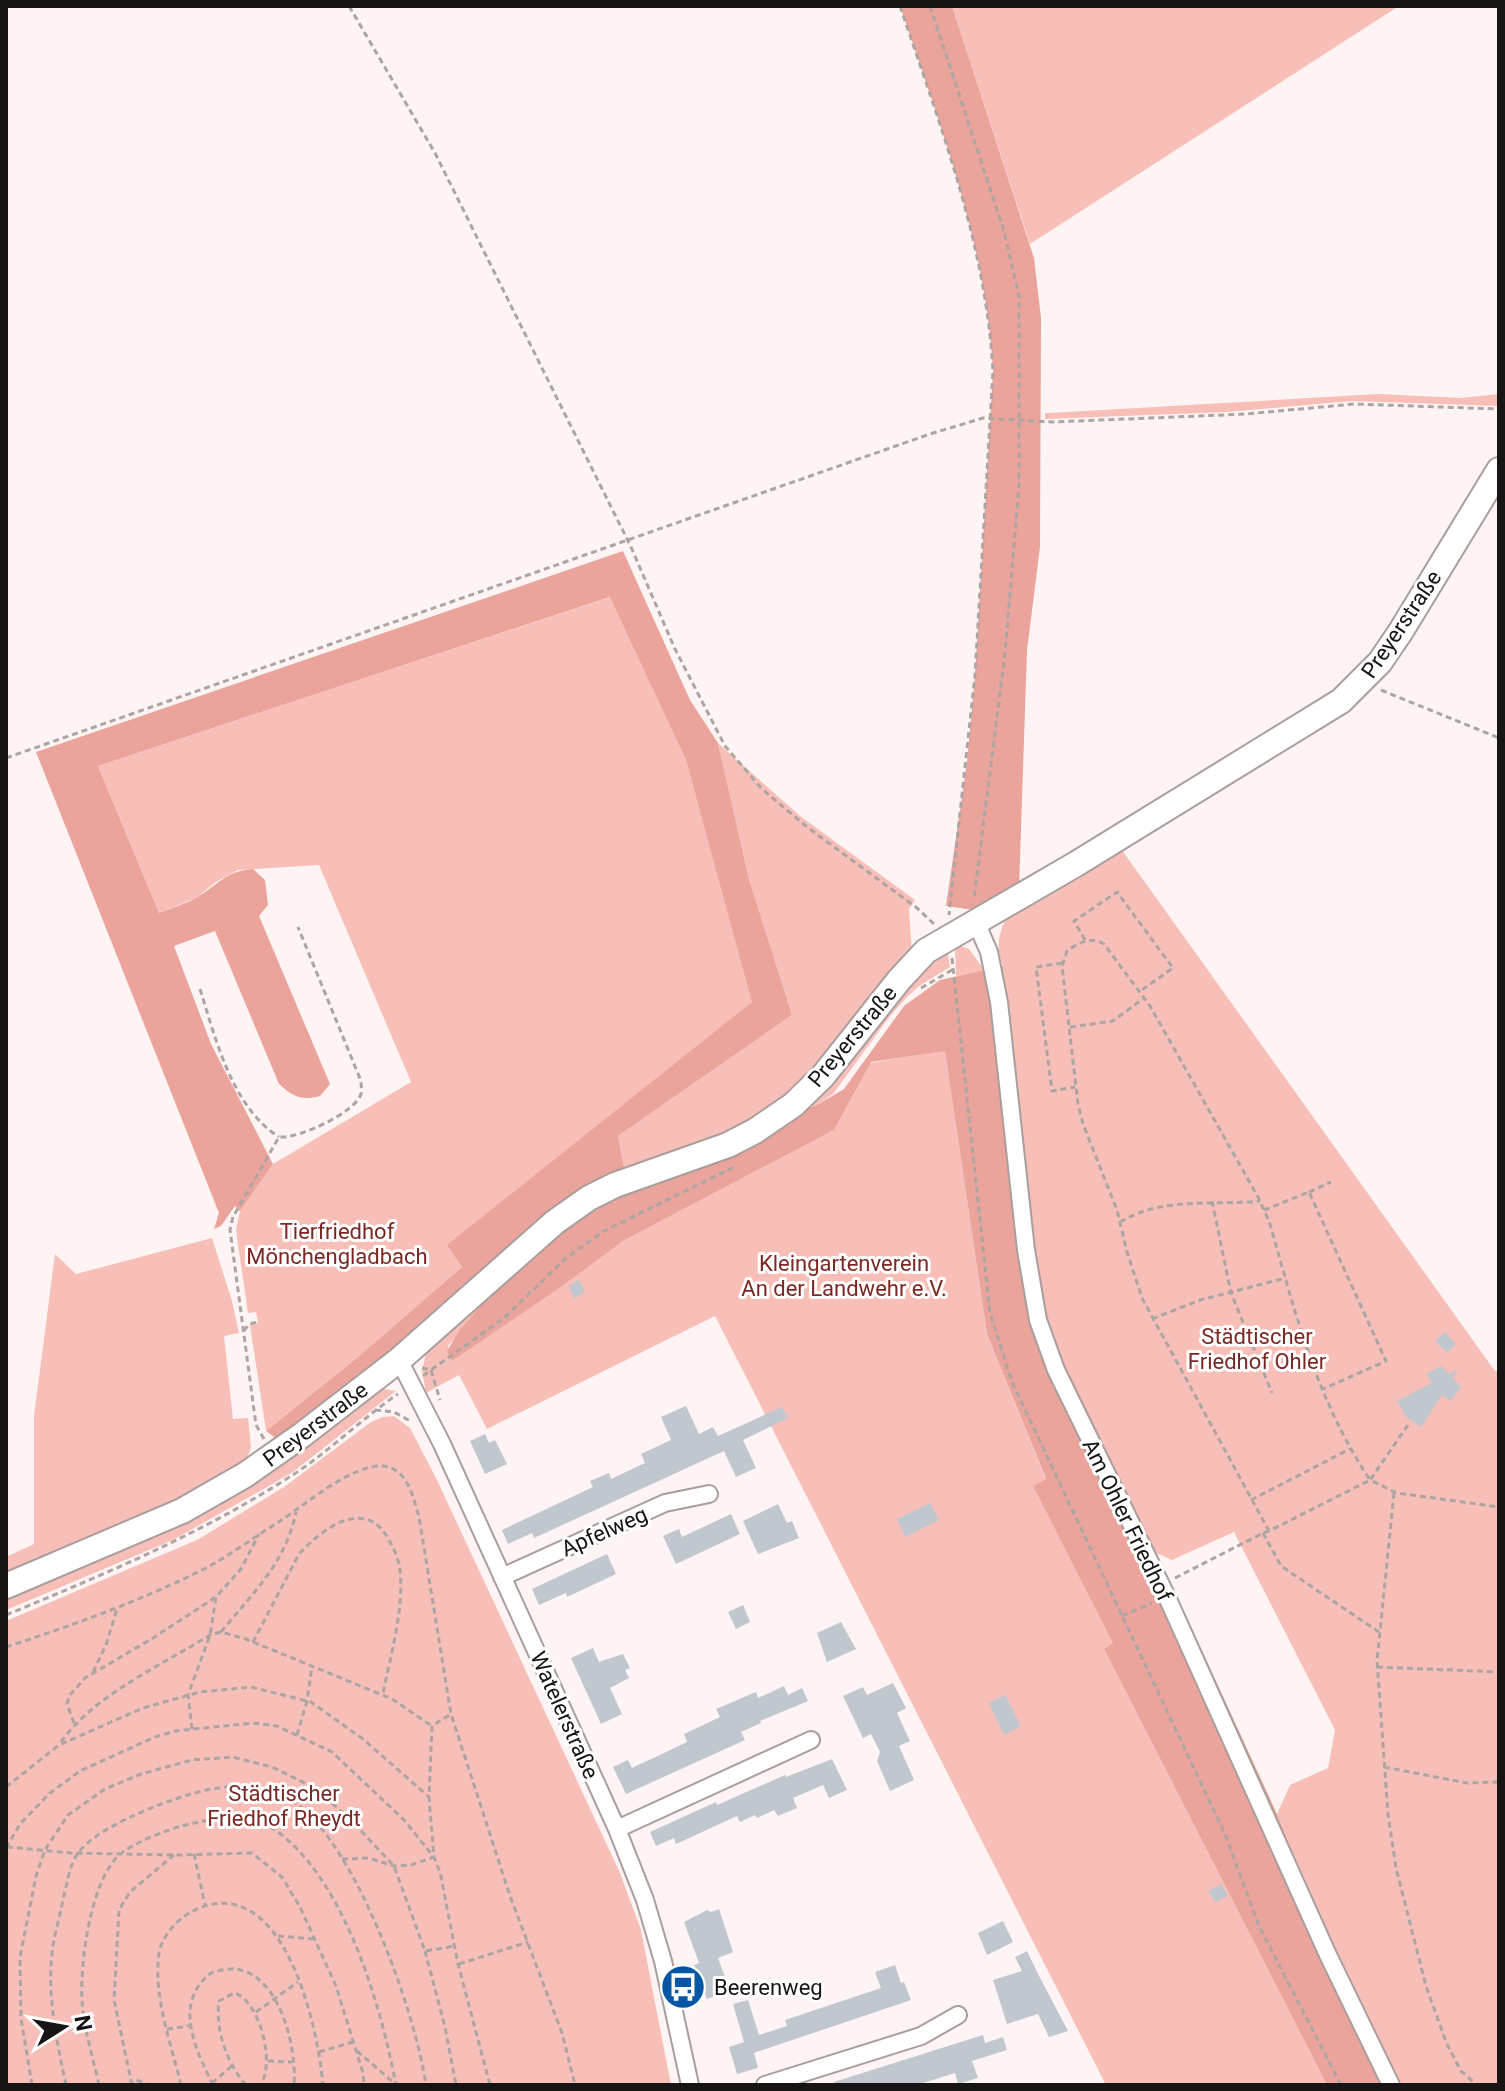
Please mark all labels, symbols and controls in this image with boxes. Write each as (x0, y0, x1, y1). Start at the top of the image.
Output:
street label: Preyerstraße (1356, 566, 1447, 683)
street label: Preyerstraße (803, 981, 902, 1092)
park label: Tierfriedhof Mönchengladbach (246, 1219, 428, 1269)
park label: Kleingartenverein An der Landwehr e.V. (741, 1251, 947, 1301)
park label: Städtischer Friedhof Ohler (1188, 1324, 1327, 1374)
street label: Preyerstraße (258, 1377, 372, 1472)
street label: Am Ohler Friedhof (1077, 1435, 1178, 1606)
street label: Apfelweg (557, 1501, 651, 1562)
street label: Watelerstraße (525, 1648, 604, 1783)
park label: Städtischer Friedhof Rheydt (207, 1781, 361, 1831)
bus stop icon: Beerenweg (659, 1963, 707, 2011)
place label: Beerenweg (714, 1975, 823, 2000)
north arrow (24, 1987, 104, 2067)
text: N (69, 2013, 97, 2033)

